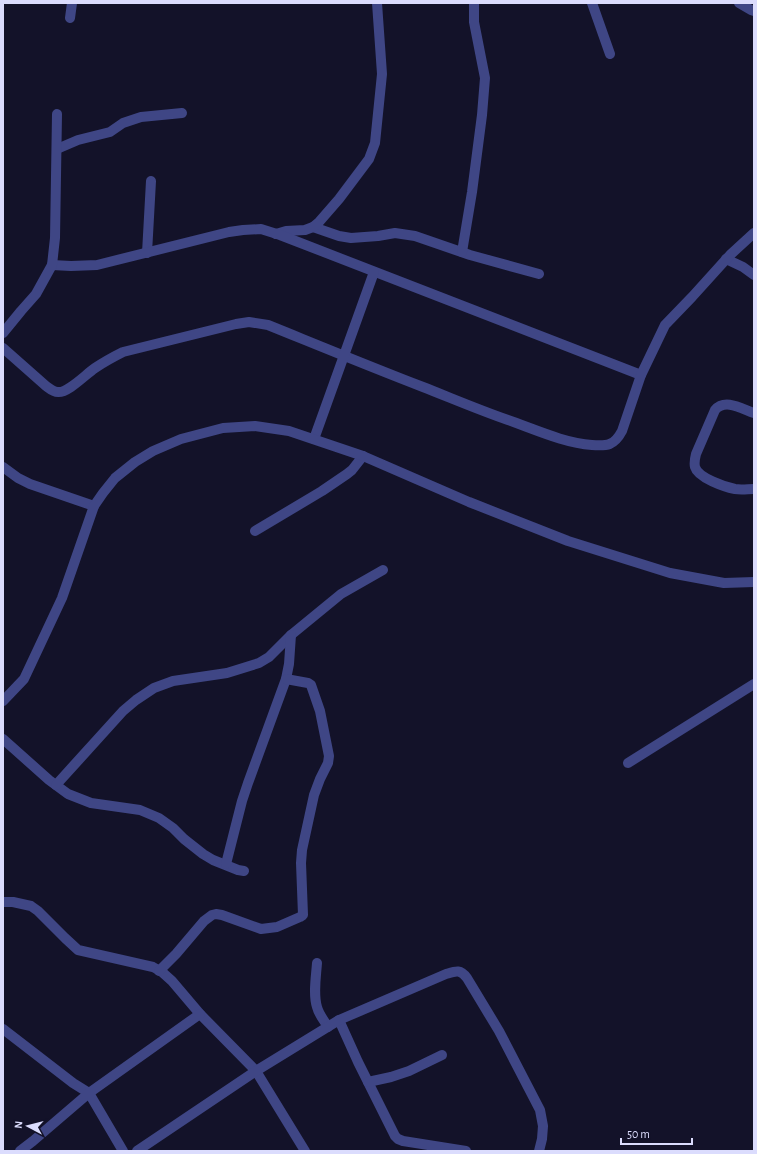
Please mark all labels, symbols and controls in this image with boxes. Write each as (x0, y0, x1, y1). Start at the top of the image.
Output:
north arrow (8, 1106, 48, 1146)
text: N (13, 1120, 24, 1129)
scale bar (621, 1120, 692, 1146)
text: 50 m (627, 1128, 650, 1140)

